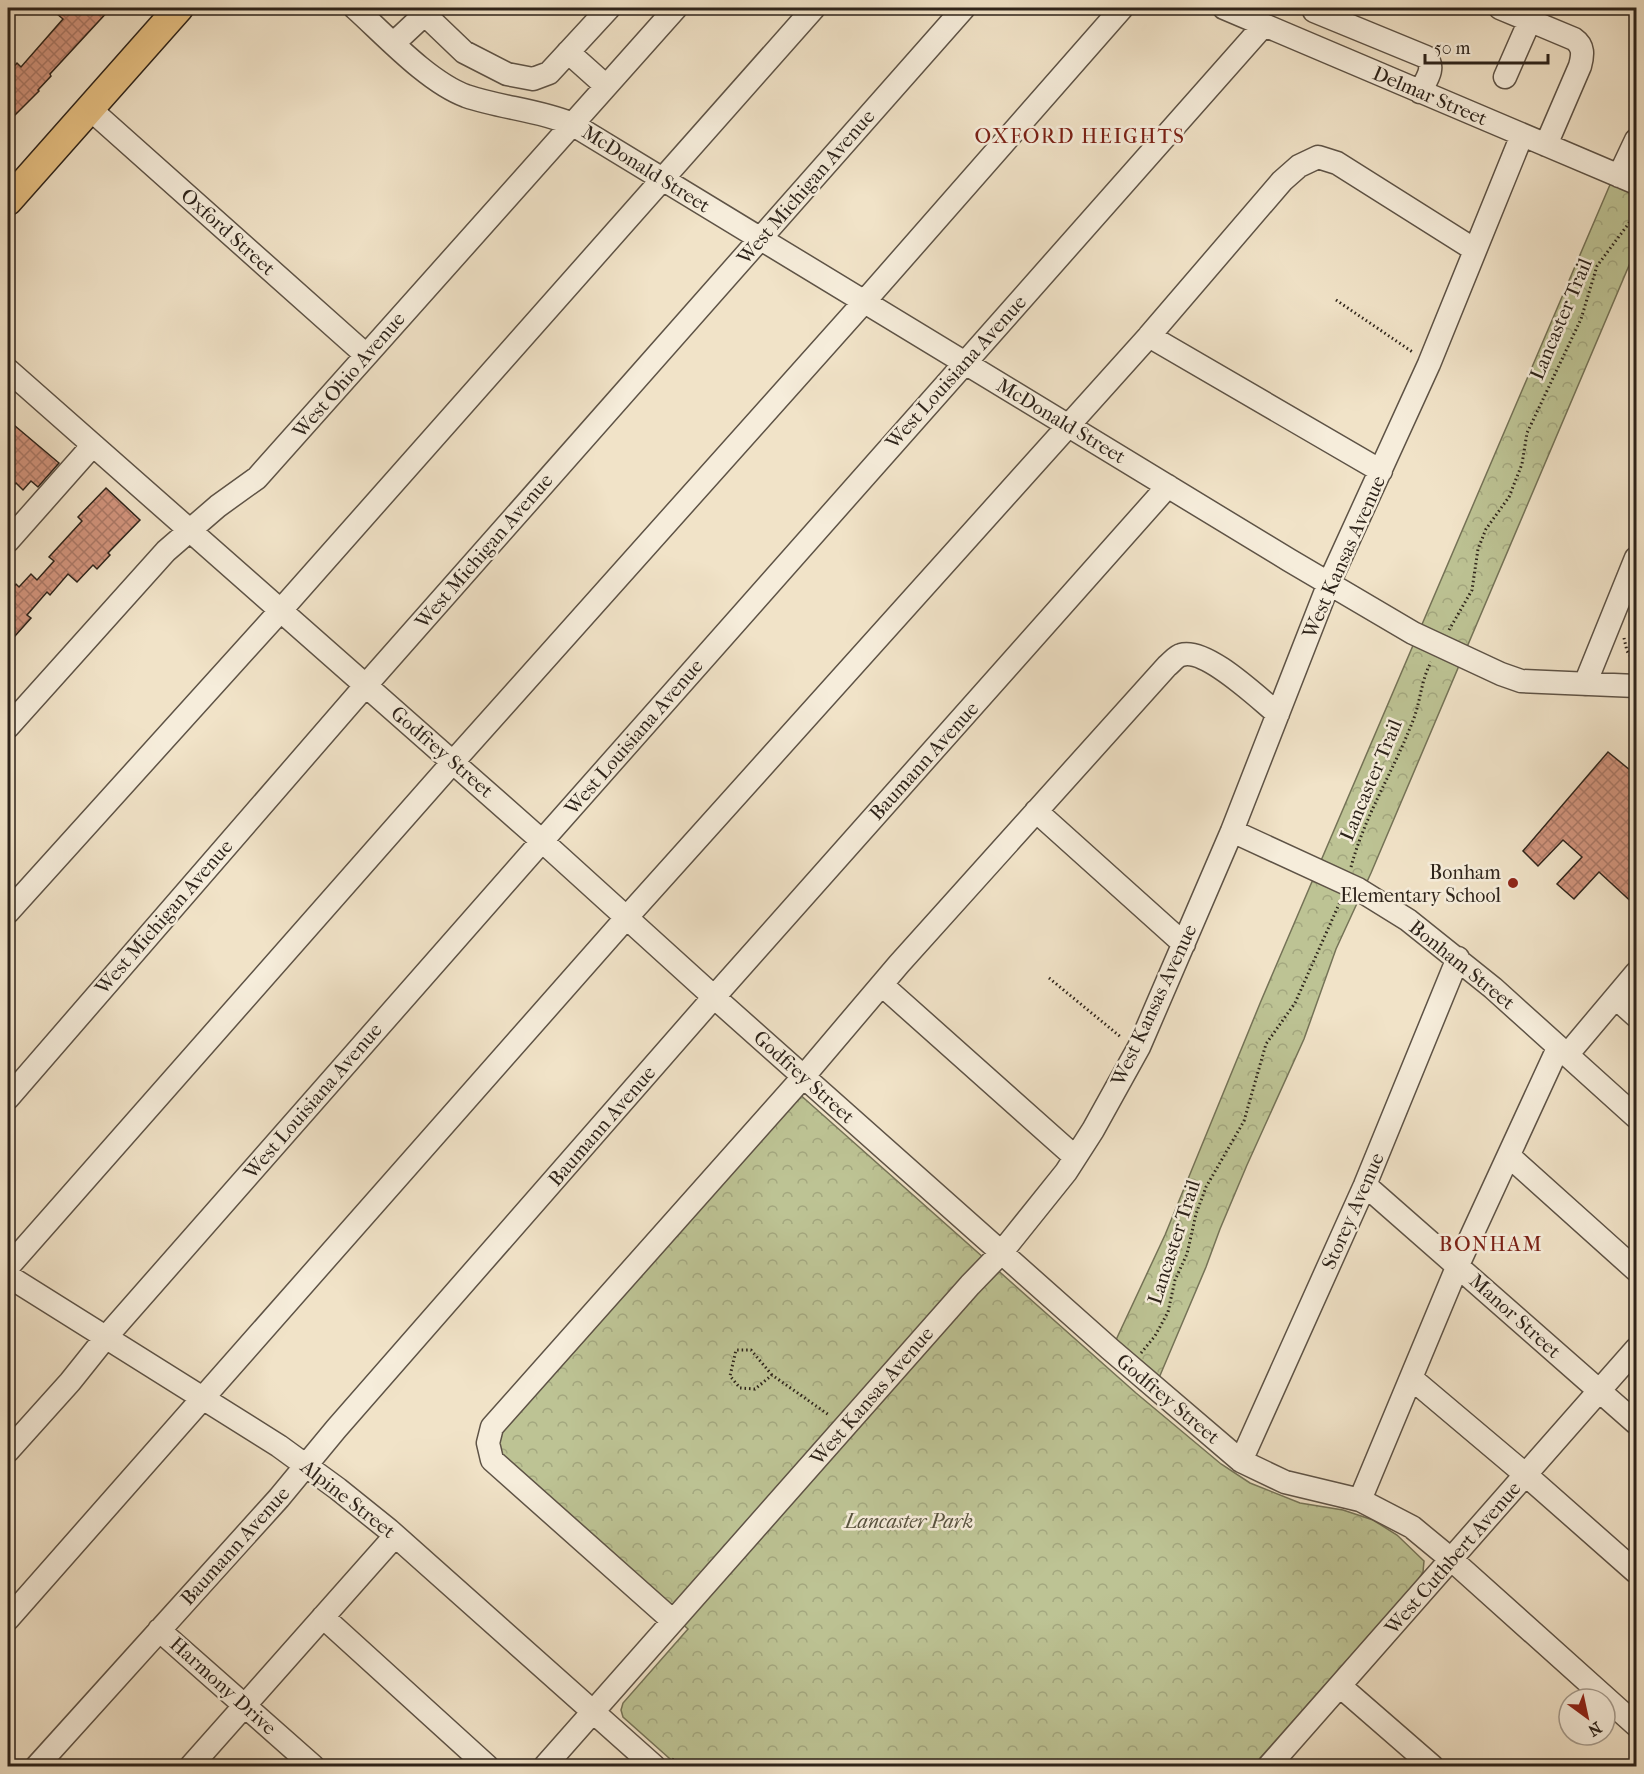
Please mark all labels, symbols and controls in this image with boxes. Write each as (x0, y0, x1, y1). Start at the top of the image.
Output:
scale bar (1425, 27, 1548, 65)
text: 50 m (1434, 38, 1471, 59)
street label: Delmar Street (1369, 62, 1491, 130)
street label: West Michigan Avenue (732, 105, 879, 270)
street label: McDonald Street (578, 120, 714, 218)
district label: OXFORD HEIGHTS (975, 124, 1185, 148)
street label: Oxford Street (176, 184, 280, 280)
street label: Lancaster Trail (1525, 254, 1597, 383)
street label: West Louisiana Avenue (880, 290, 1031, 454)
street label: West Ohio Avenue (288, 307, 410, 443)
street label: McDonald Street (992, 373, 1130, 469)
street label: West Michigan Avenue (410, 469, 557, 634)
street label: West Kansas Avenue (1297, 472, 1390, 643)
street label: West Louisiana Avenue (560, 654, 708, 820)
street label: Baumann Avenue (865, 697, 983, 825)
street label: Godfrey Street (386, 701, 498, 803)
street label: Lancaster Trail (1335, 715, 1407, 844)
street label: West Michigan Avenue (90, 835, 237, 1000)
place label: Bonham Elementary School (1340, 861, 1501, 907)
marker: Bonham Elementary School (1506, 876, 1520, 890)
street label: Bonham Street (1405, 916, 1519, 1014)
street label: West Kansas Avenue (1106, 921, 1202, 1090)
street label: West Louisiana Avenue (239, 1018, 387, 1184)
street label: Godfrey Street (749, 1026, 859, 1128)
street label: Baumann Avenue (544, 1061, 660, 1191)
street label: Storey Avenue (1317, 1149, 1389, 1273)
street label: Lancaster Trail (1143, 1176, 1205, 1307)
district label: BONHAM (1439, 1232, 1543, 1256)
street label: Manor Street (1465, 1269, 1565, 1363)
street label: West Kansas Avenue (805, 1322, 938, 1471)
street label: Godfrey Street (1112, 1349, 1224, 1449)
street label: Alpine Street (295, 1454, 400, 1543)
street label: West Cuthbert Avenue (1380, 1477, 1526, 1640)
street label: Baumann Avenue (176, 1482, 294, 1610)
park label: Lancaster Park (843, 1510, 973, 1533)
street label: Harmony Drive (165, 1632, 281, 1740)
north arrow (1557, 1687, 1617, 1747)
text: N (1584, 1718, 1605, 1741)

